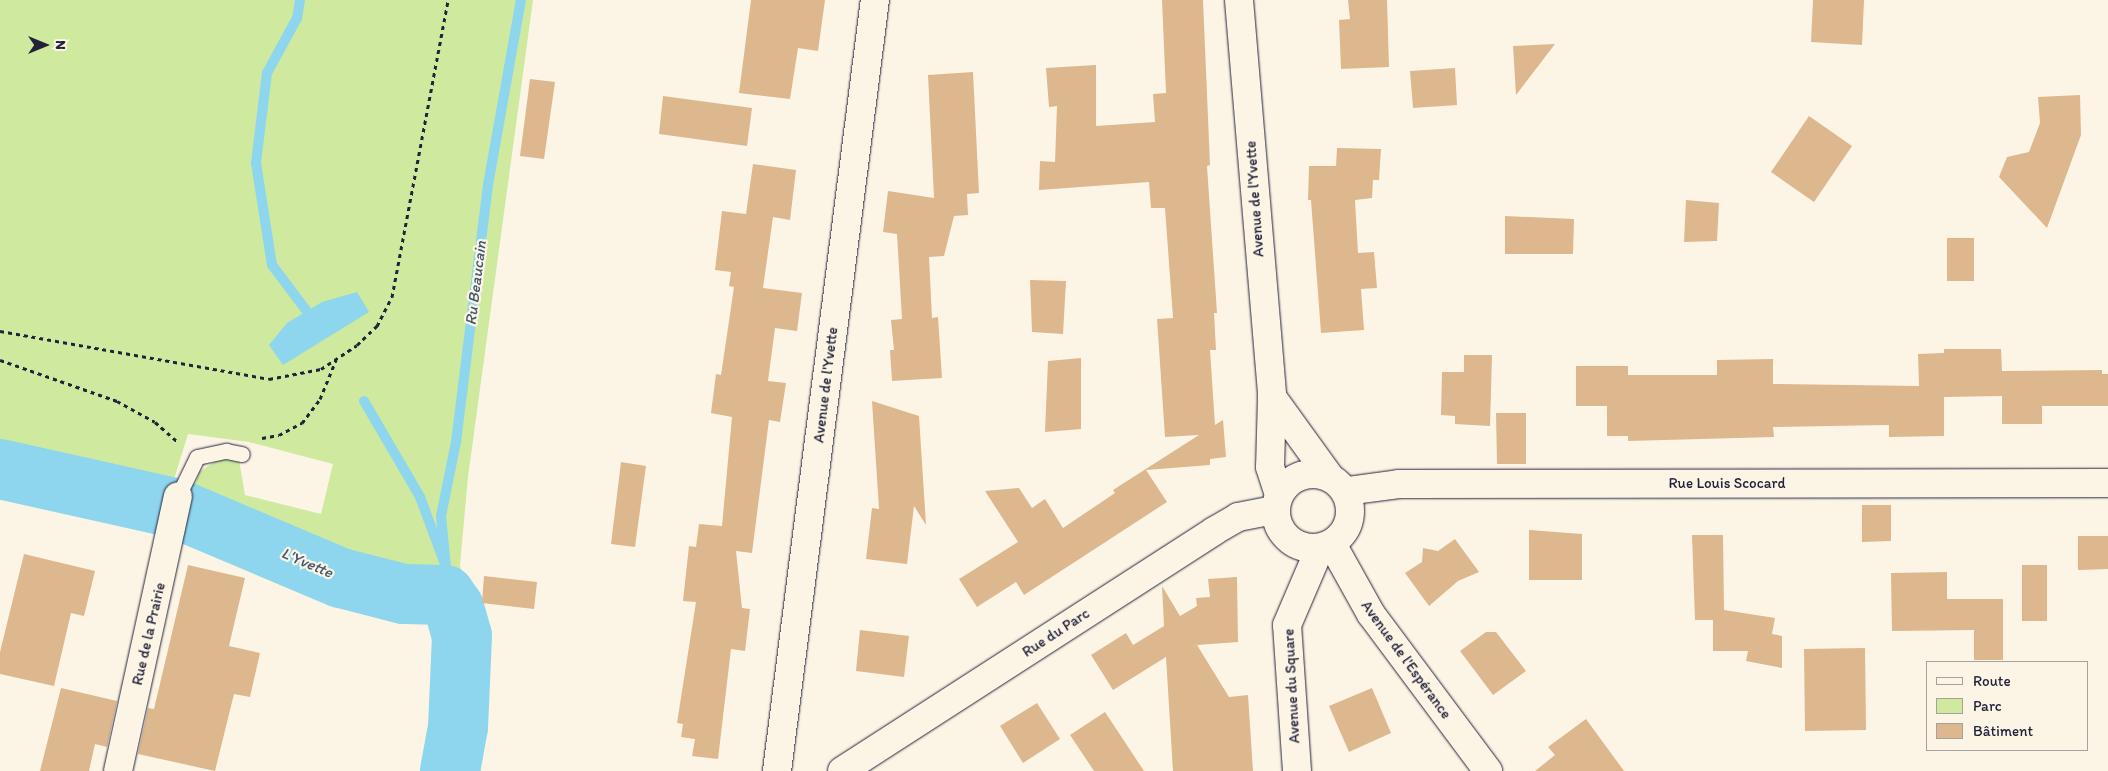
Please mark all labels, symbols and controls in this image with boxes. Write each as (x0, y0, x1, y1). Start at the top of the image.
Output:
north arrow (20, 20, 70, 70)
text: N (52, 40, 69, 50)
street label: Avenue de l'Yvette (1242, 140, 1268, 258)
water label: Ru Beaucain (461, 239, 491, 327)
street label: Avenue de l'Yvette (810, 326, 842, 444)
street label: Rue Louis Scocard (1669, 475, 1785, 493)
water label: L'Yvette (278, 544, 336, 582)
street label: Rue de la Prairie (128, 581, 170, 687)
street label: Avenue de l'Espérance (1357, 597, 1455, 723)
street label: Rue du Parc (1019, 605, 1093, 661)
street label: Avenue du Square (1280, 628, 1304, 744)
legend (1926, 661, 2088, 751)
text: Route (1973, 672, 2011, 690)
text: Parc (1973, 697, 2002, 715)
text: Bâtiment (1973, 722, 2033, 740)

